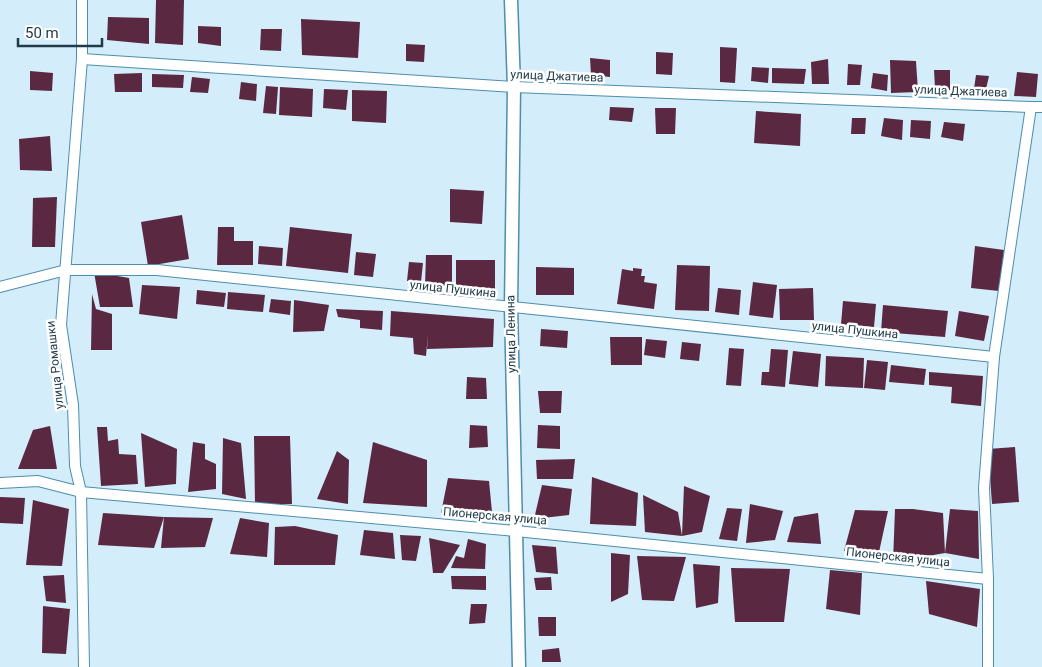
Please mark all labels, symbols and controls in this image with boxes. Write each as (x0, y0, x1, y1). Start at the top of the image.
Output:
scale bar (18, 15, 101, 47)
text: 50 m (25, 24, 59, 42)
street label: улица Джатиева (510, 67, 604, 85)
street label: улица Джатиева (914, 82, 1008, 100)
street label: улица Пушкина (409, 278, 497, 300)
street label: улица Ленина (503, 295, 519, 373)
street label: улица Пушкина (811, 319, 899, 341)
street label: улица Ромашки (43, 320, 67, 410)
street label: Пионерская улица (443, 504, 547, 528)
street label: Пионерская улица (845, 545, 951, 569)

